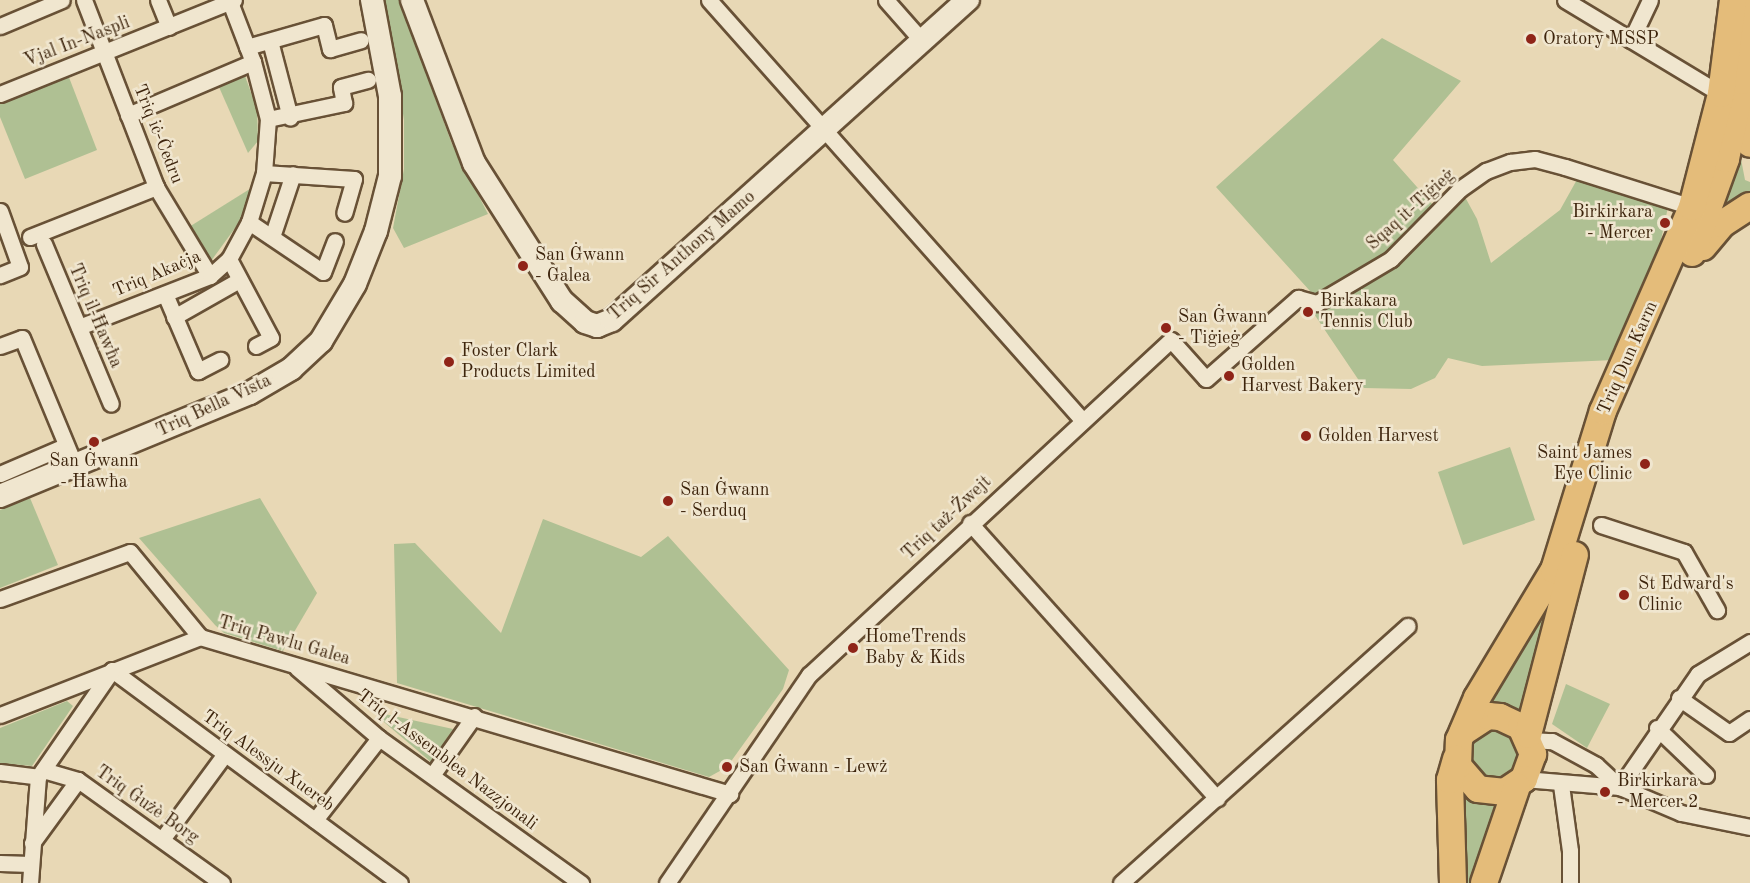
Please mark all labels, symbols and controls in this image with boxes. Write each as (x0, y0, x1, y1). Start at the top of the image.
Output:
street label: Vjal In-Naspli (21, 12, 133, 72)
place label: Oratory MSSP (1543, 28, 1659, 50)
marker: Oratory MSSP (1524, 32, 1538, 46)
street label: Triq iċ-Ċedru (128, 81, 188, 187)
street label: Sqaq it-Tiġieġ (1362, 165, 1460, 255)
street label: Triq Sir Anthony Mamo (604, 186, 760, 326)
place label: Birkirkara - Mercer (1572, 202, 1653, 244)
marker: Birkirkara - Mercer (1658, 216, 1672, 230)
place label: San Ġwann - Galea (535, 245, 624, 288)
street label: Triq Akaċja (110, 246, 204, 302)
marker: San Ġwann - Galea (516, 259, 530, 273)
street label: Triq il-Ħawħa (63, 261, 127, 371)
place label: Birkakara Tennis Club (1320, 291, 1413, 334)
street label: Triq Dun Karm (1593, 298, 1663, 418)
marker: Birkakara Tennis Club (1301, 305, 1315, 319)
place label: San Ġwann - Tiġieġ (1178, 307, 1267, 350)
marker: San Ġwann - Tiġieġ (1159, 321, 1173, 335)
place label: Foster Clark Products Limited (461, 341, 596, 384)
marker: Foster Clark Products Limited (442, 355, 456, 369)
place label: Golden Harvest Bakery (1241, 355, 1363, 398)
marker: Golden Harvest Bakery (1222, 369, 1236, 383)
street label: Triq Bella Vista (153, 370, 275, 442)
place label: Golden Harvest (1318, 425, 1439, 447)
marker: Golden Harvest (1299, 429, 1313, 443)
marker: San Ġwann - Ħawħa (87, 435, 101, 449)
place label: Saint James Eye Clinic (1537, 443, 1632, 486)
place label: San Ġwann - Ħawħa (49, 451, 139, 494)
marker: Saint James Eye Clinic (1636, 455, 1654, 473)
street label: Triq taż-Żwejt (898, 471, 996, 565)
place label: San Ġwann - Serduq (680, 480, 769, 522)
marker: San Ġwann - Serduq (661, 494, 675, 508)
place label: St Edward's Clinic (1638, 574, 1734, 616)
marker: St Edward's Clinic (1615, 586, 1633, 604)
street label: Triq Pawlu Galea (215, 612, 353, 670)
place label: HomeTrends Baby & Kids (865, 627, 966, 670)
marker: HomeTrends Baby & Kids (846, 641, 860, 655)
street label: Triq l-Assemblea Nazzjonali (352, 685, 542, 835)
street label: Triq Alessju Xuereb (198, 706, 338, 816)
place label: San Ġwann - Lewż (739, 756, 887, 778)
marker: San Ġwann - Lewż (720, 760, 734, 774)
street label: Triq Ġużè Borg (91, 761, 203, 849)
place label: Birkirkara - Mercer 2 (1617, 771, 1698, 814)
marker: Birkirkara - Mercer 2 (1598, 785, 1612, 799)

